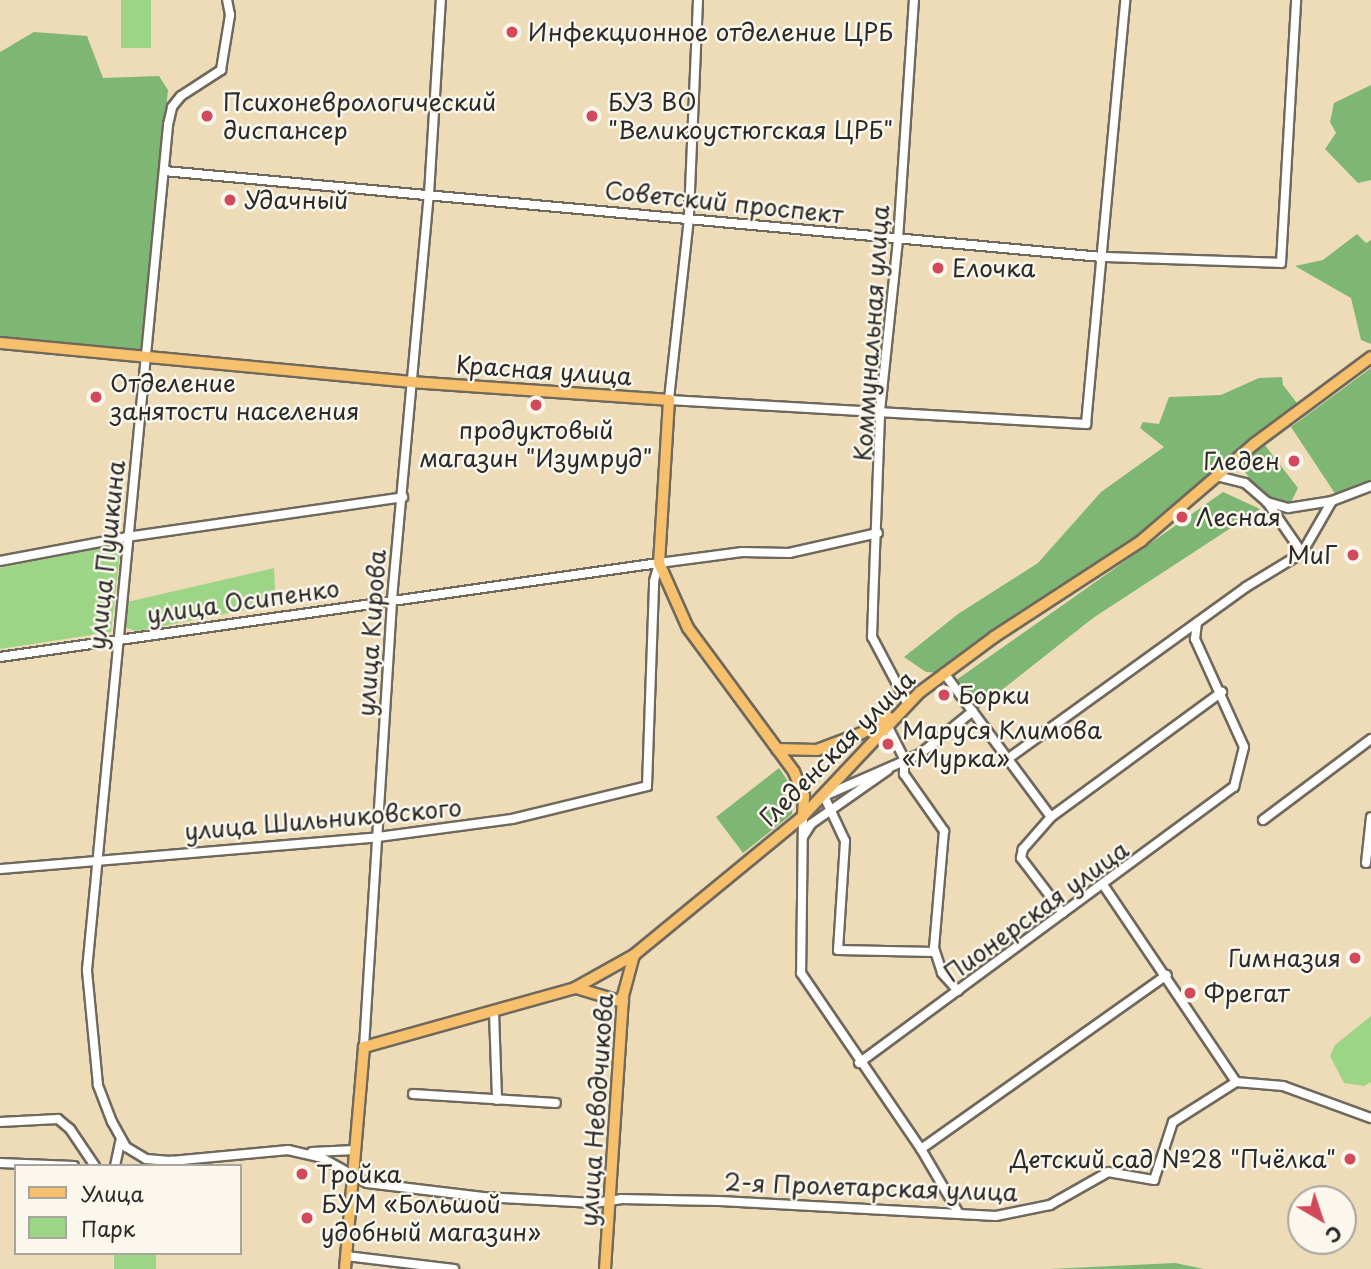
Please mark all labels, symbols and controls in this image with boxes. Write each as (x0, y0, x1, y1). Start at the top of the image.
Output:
place label: Инфекционное отделение ЦРБ (528, 18, 894, 46)
marker: Инфекционное отделение ЦРБ (502, 22, 522, 42)
place label: Психоневрологический диспансер (223, 88, 496, 144)
place label: БУЗ ВО "Великоустюгская ЦРБ" (608, 88, 893, 144)
marker: Психоневрологический диспансер (197, 106, 217, 126)
marker: БУЗ ВО "Великоустюгская ЦРБ" (582, 106, 602, 126)
street label: Советский проспект (603, 175, 845, 229)
place label: Удачный (244, 186, 348, 214)
marker: Удачный (222, 192, 238, 208)
street label: Коммунальная улица (848, 203, 894, 463)
place label: Елочка (952, 254, 1035, 282)
marker: Елочка (930, 260, 946, 276)
street label: Красная улица (454, 349, 634, 391)
place label: Отделение занятости населения (110, 369, 359, 425)
marker: Отделение занятости населения (88, 389, 104, 405)
marker: продуктовый магазин "Изумруд" (528, 397, 544, 413)
place label: продуктовый магазин "Изумруд" (419, 416, 653, 472)
place label: Гледен (1203, 447, 1280, 475)
marker: Гледен (1286, 453, 1302, 469)
street label: улица Пушкина (82, 458, 130, 652)
place label: Лесная (1196, 503, 1281, 531)
marker: Лесная (1174, 509, 1190, 525)
place label: МиГ (1287, 541, 1337, 569)
marker: МиГ (1343, 545, 1363, 565)
street label: улица Кирова (351, 548, 391, 718)
street label: улица Осипенко (144, 573, 342, 629)
street label: Гледенская улица (753, 664, 921, 832)
place label: Борки (958, 681, 1030, 709)
marker: Борки (936, 687, 952, 703)
place label: Маруся Климова «Мурка» (902, 716, 1103, 772)
marker: Маруся Климова «Мурка» (880, 736, 896, 752)
street label: улица Шильниковского (183, 792, 463, 846)
street label: Пионерская улица (938, 834, 1134, 988)
place label: Гимназия (1228, 944, 1341, 972)
marker: Гимназия (1347, 950, 1363, 966)
place label: Фрегат (1204, 979, 1289, 1007)
marker: Фрегат (1182, 985, 1198, 1001)
street label: улица Неводчикова (573, 992, 619, 1228)
place label: Детский сад №28 "Пчёлка" (1008, 1145, 1336, 1173)
marker: Детский сад №28 "Пчёлка" (1342, 1151, 1358, 1167)
place label: Тройка (316, 1160, 401, 1188)
legend (14, 1164, 242, 1255)
marker: Тройка (294, 1166, 310, 1182)
street label: 2-я Пролетарская улица (723, 1167, 1019, 1207)
text: Улица (81, 1177, 144, 1209)
north arrow (1287, 1185, 1357, 1255)
place label: БУМ «Большой удобный магазин» (321, 1190, 542, 1246)
marker: БУМ «Большой удобный магазин» (299, 1210, 315, 1226)
text: Парк (81, 1212, 135, 1244)
text: С (1320, 1219, 1348, 1250)

